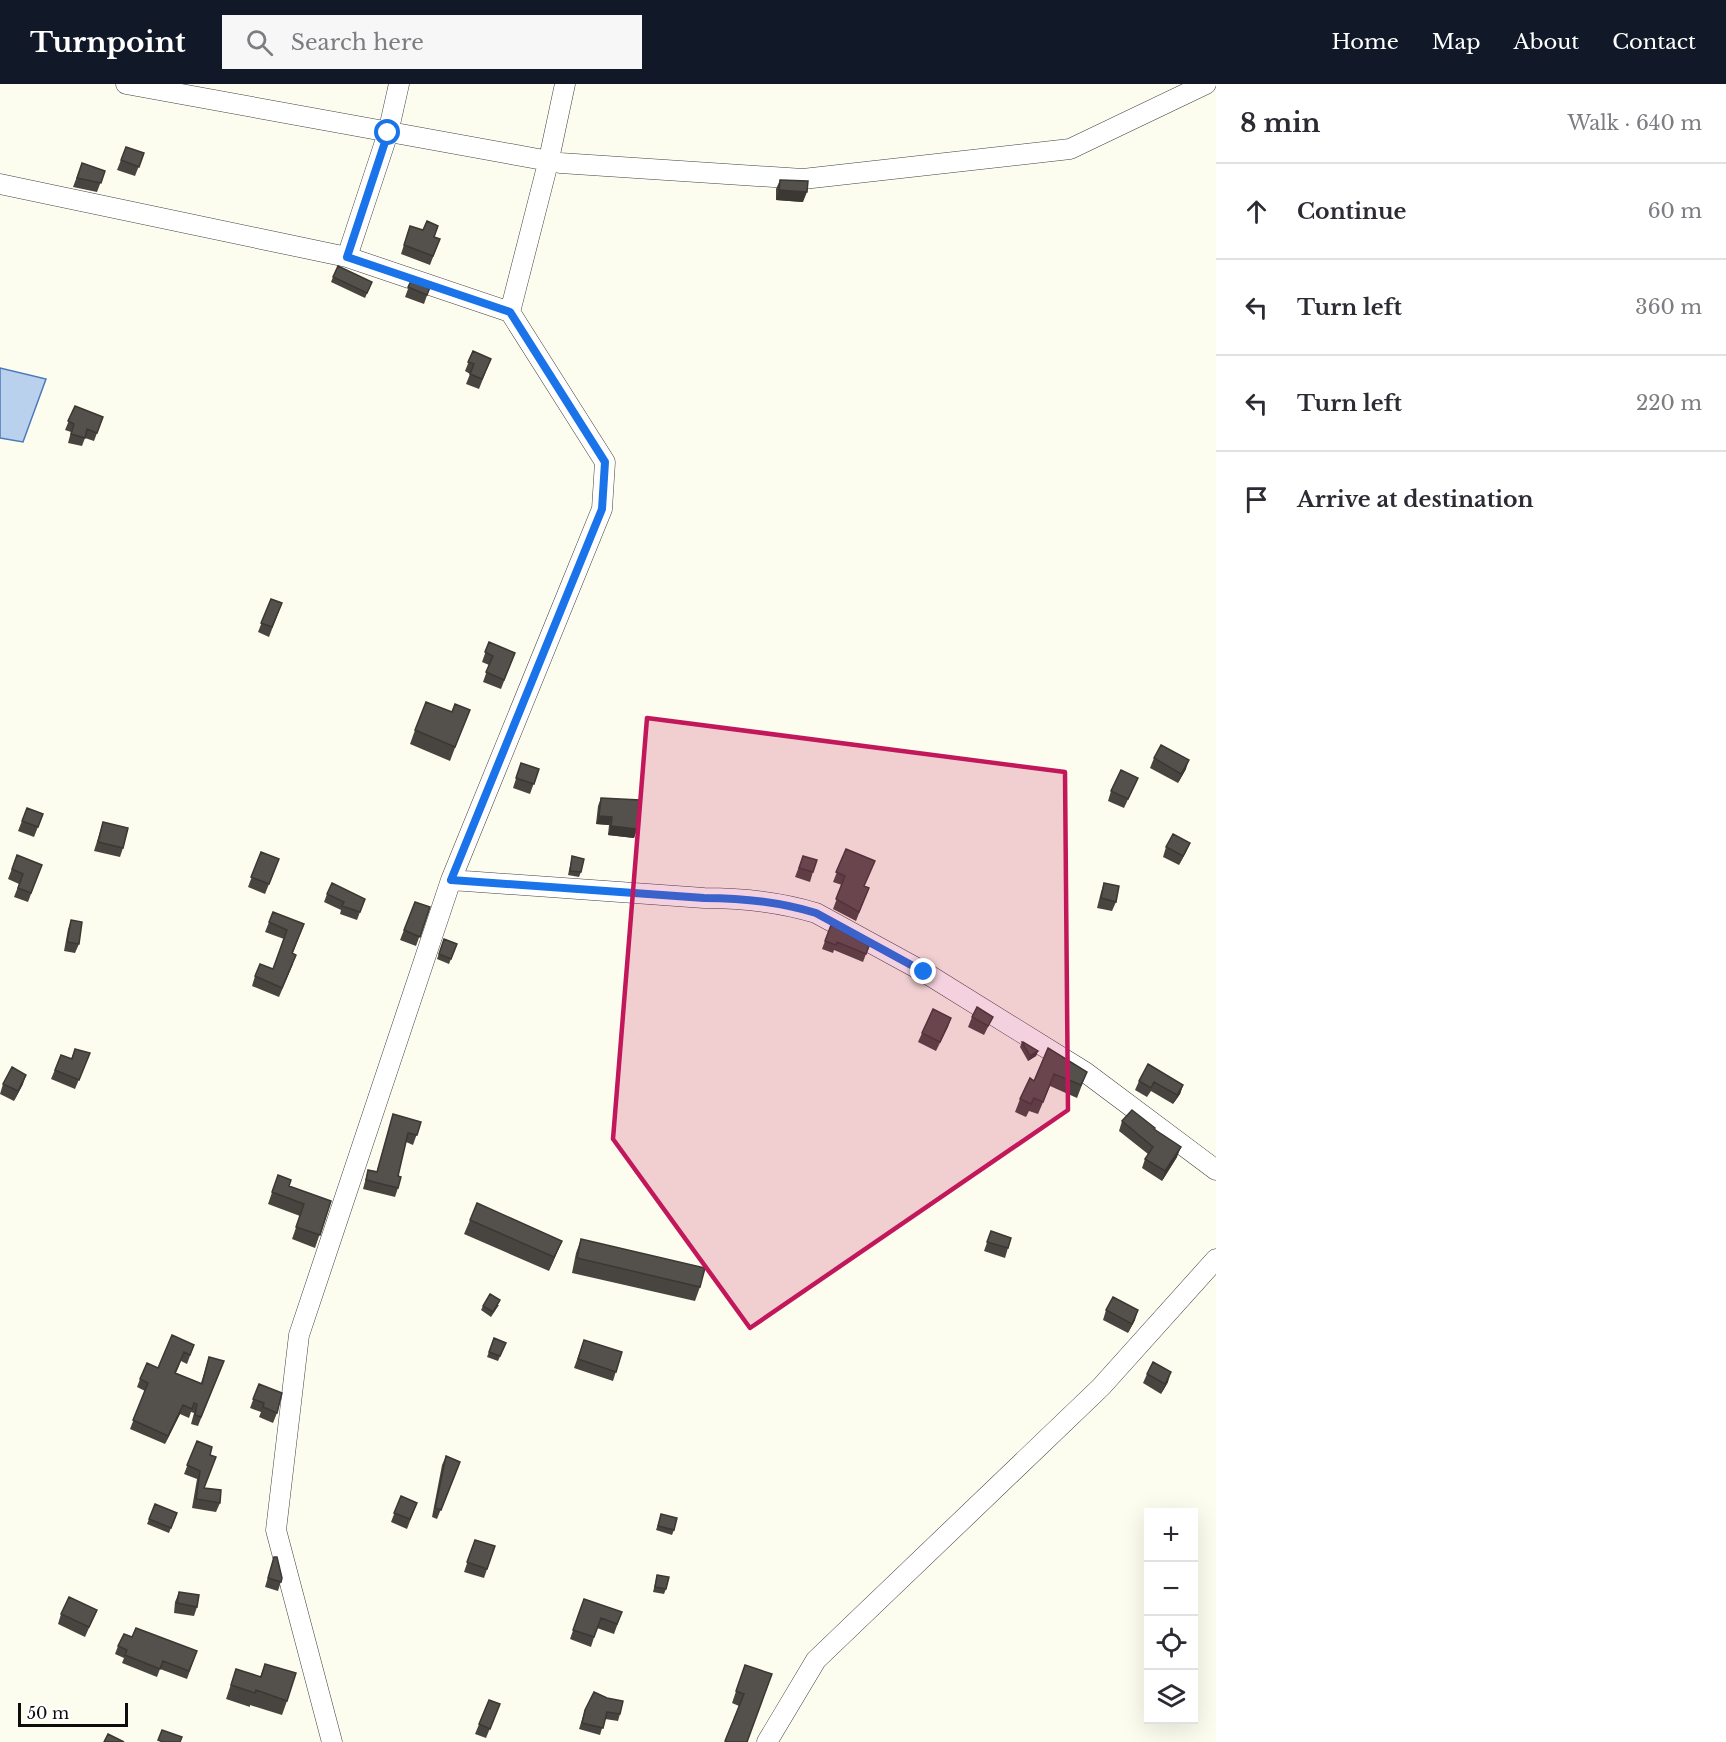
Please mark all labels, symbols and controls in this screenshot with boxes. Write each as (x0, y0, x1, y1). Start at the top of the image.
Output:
search box (222, 15, 642, 69)
text: Turnpoint (30, 25, 186, 60)
icon: search (243, 26, 276, 59)
text: Search here (291, 29, 424, 56)
text: Home (1332, 29, 1399, 55)
text: Map (1432, 29, 1480, 55)
text: About (1513, 29, 1579, 55)
text: Contact (1612, 29, 1696, 55)
text: 8 min (1240, 107, 1320, 139)
text: Walk · 640 m (1567, 111, 1702, 135)
route start (374, 119, 400, 145)
icon: ahead (1240, 195, 1273, 228)
text: Continue (1297, 198, 1406, 225)
text: 60 m (1648, 199, 1702, 223)
icon: left (1240, 291, 1273, 324)
text: Turn left (1297, 294, 1402, 321)
text: 360 m (1635, 295, 1702, 319)
icon: left (1240, 387, 1273, 420)
text: Turn left (1297, 390, 1402, 417)
text: 220 m (1636, 391, 1702, 415)
icon: arrive (1240, 483, 1273, 516)
text: Arrive at destination (1297, 486, 1534, 513)
route end (910, 958, 936, 984)
map controls (1144, 1508, 1198, 1724)
button: + (1144, 1508, 1198, 1562)
button: − (1144, 1562, 1198, 1616)
button: locate (1144, 1616, 1198, 1670)
button: layers (1144, 1670, 1198, 1724)
scale bar (18, 1700, 128, 1728)
text: 50 m (27, 1703, 69, 1723)

